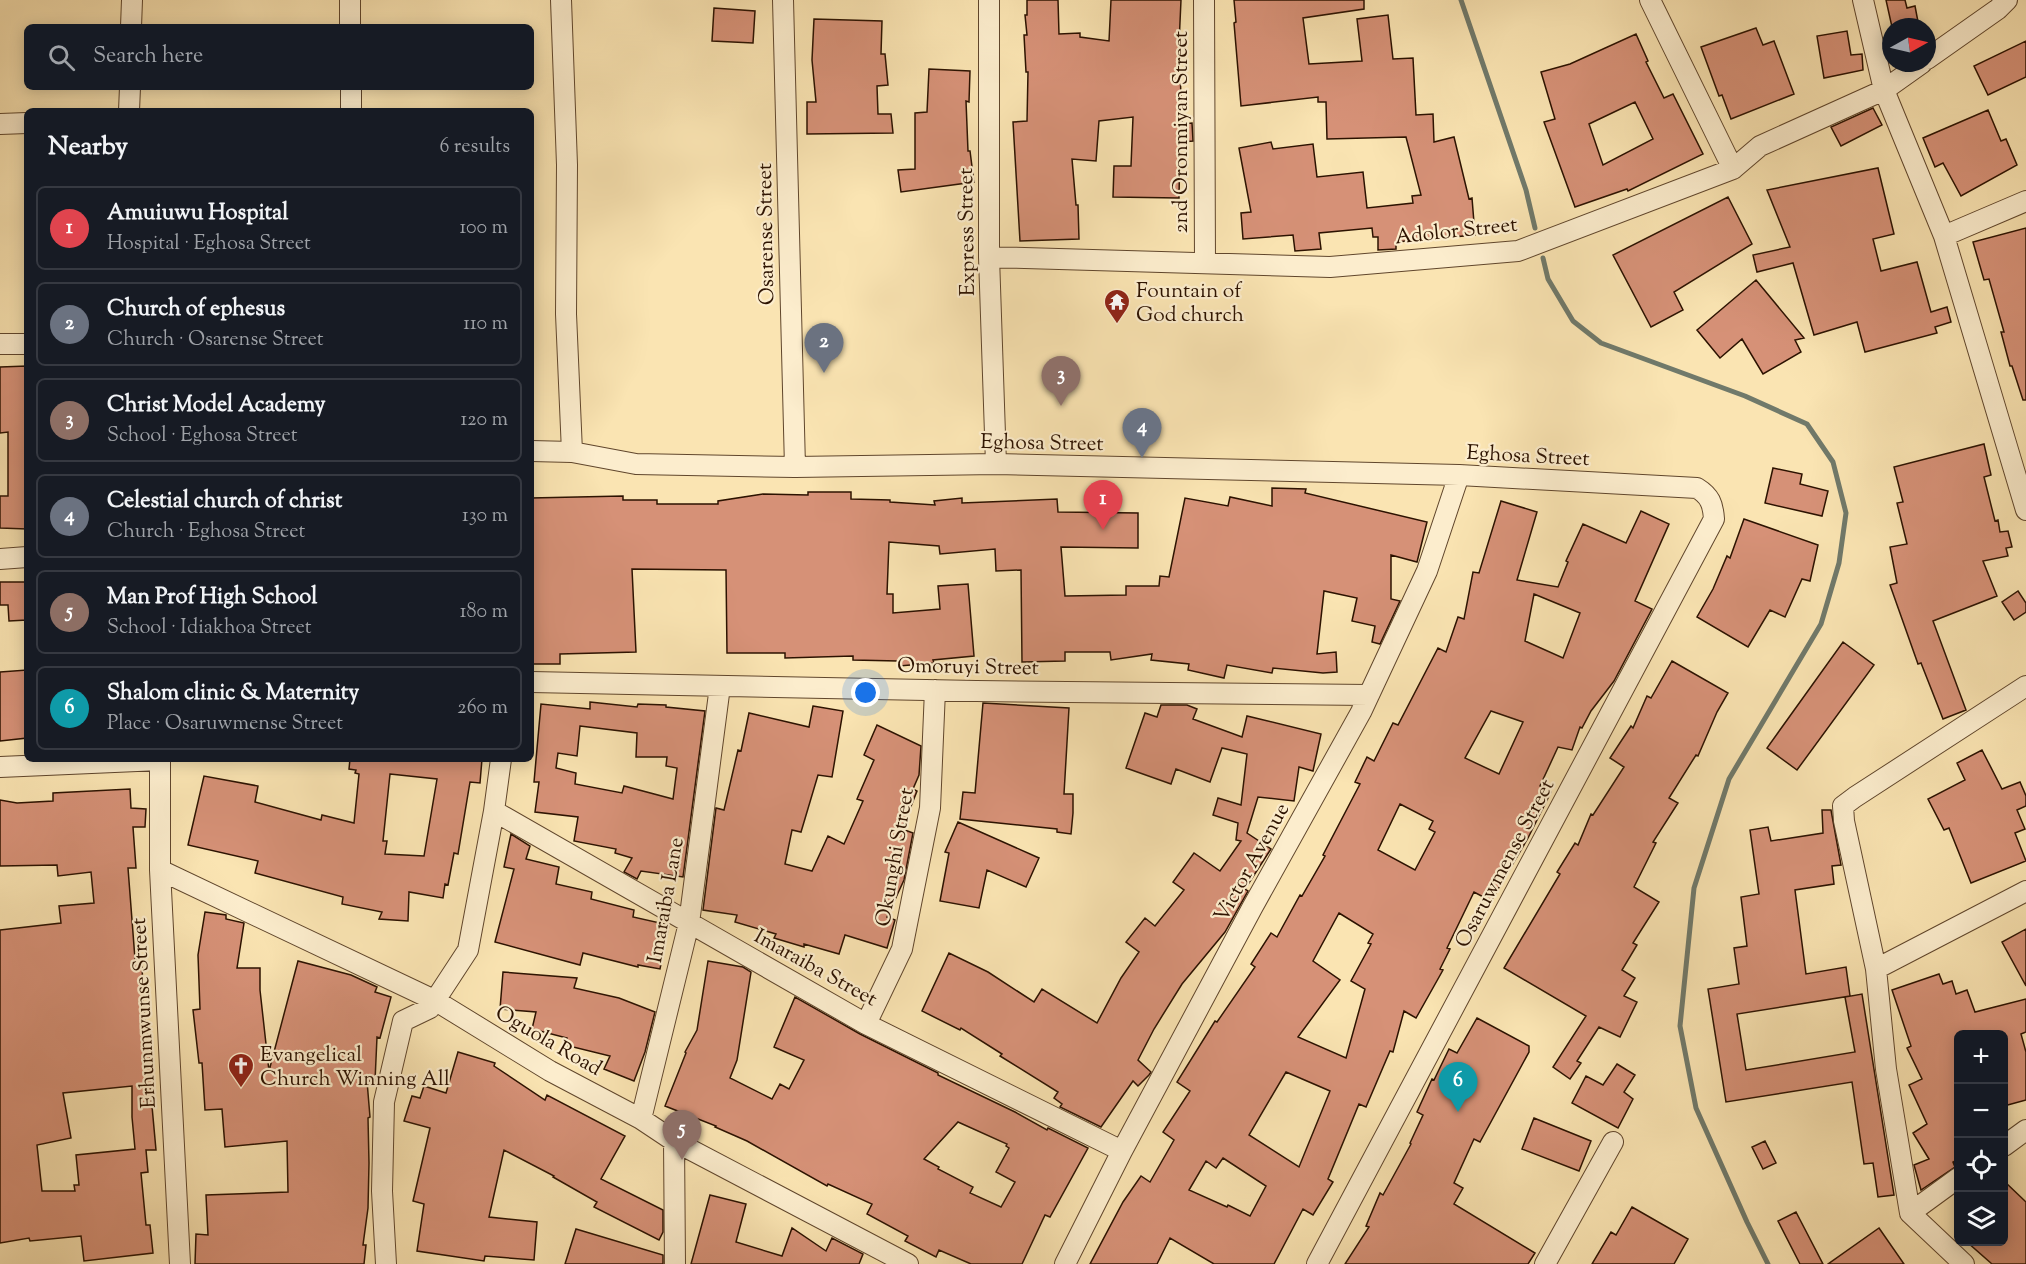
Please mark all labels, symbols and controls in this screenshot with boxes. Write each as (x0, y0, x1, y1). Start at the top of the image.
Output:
north arrow (1882, 18, 1936, 72)
search box (24, 24, 534, 90)
street label: 2nd Oronmiyan Street (1167, 31, 1197, 233)
icon: search (45, 41, 78, 74)
text: Search here (93, 41, 203, 73)
text: Nearby (48, 129, 128, 166)
text: 6 results (440, 133, 510, 162)
street label: Osarense Street (751, 163, 783, 305)
street label: Express Street (952, 167, 984, 296)
text: Amuiuwu Hospital (107, 198, 288, 230)
street label: Adolor Street (1394, 211, 1519, 253)
text: 1 (66, 214, 73, 243)
text: 100 m (459, 214, 508, 243)
text: Hospital · Eghosa Street (107, 230, 311, 259)
place label: Fountain of God church (1136, 277, 1244, 331)
temple icon: Fountain of God church (1102, 287, 1132, 325)
text: Church of ephesus (107, 294, 285, 326)
text: 2 (65, 310, 74, 339)
text: 110 m (463, 310, 508, 339)
pin: 2 (804, 324, 844, 373)
text: Church · Osarense Street (107, 326, 324, 355)
pin: 3 (1042, 356, 1080, 406)
text: Christ Model Academy (107, 390, 325, 422)
text: 3 (65, 406, 74, 435)
text: 120 m (460, 406, 508, 435)
pin: 4 (1122, 408, 1162, 458)
text: School · Eghosa Street (107, 422, 298, 451)
street label: Eghosa Street (980, 428, 1104, 460)
street label: Eghosa Street (1466, 439, 1590, 475)
pin: 1 (1084, 480, 1122, 530)
text: Celestial church of christ (107, 486, 342, 518)
text: 4 (64, 502, 75, 531)
text: 130 m (462, 502, 508, 531)
text: Church · Eghosa Street (107, 518, 305, 547)
text: Man Prof High School (107, 582, 317, 614)
text: 5 (66, 598, 73, 627)
text: 180 m (460, 598, 508, 627)
text: School · Idiakhoa Street (107, 614, 312, 643)
street label: Omoruyi Street (897, 652, 1039, 684)
text: Shalom clinic & Maternity (107, 678, 359, 710)
your location (851, 678, 880, 707)
text: 6 (65, 694, 74, 723)
text: 260 m (457, 694, 508, 723)
text: Place · Osaruwmense Street (107, 710, 343, 739)
street label: Osaruwmense Street (1449, 774, 1563, 954)
street label: Okunghi Street (869, 786, 923, 929)
street label: Victor Avenue (1208, 798, 1298, 928)
street label: Imaraiba Lane (641, 835, 693, 965)
street label: Erhunmwunse Street (125, 917, 165, 1109)
street label: Imaraiba Street (748, 922, 882, 1015)
street label: Oguola Road (489, 999, 607, 1085)
map controls (1954, 1030, 2008, 1246)
button: + (1954, 1030, 2008, 1084)
place label: Evangelical Church Winning All (260, 1041, 450, 1095)
church icon: Evangelical Church Winning All (226, 1051, 256, 1089)
pin: 6 (1438, 1062, 1478, 1112)
button: − (1954, 1084, 2008, 1138)
pin: 5 (662, 1110, 702, 1160)
button: locate (1954, 1138, 2008, 1192)
button: layers (1954, 1192, 2008, 1246)

